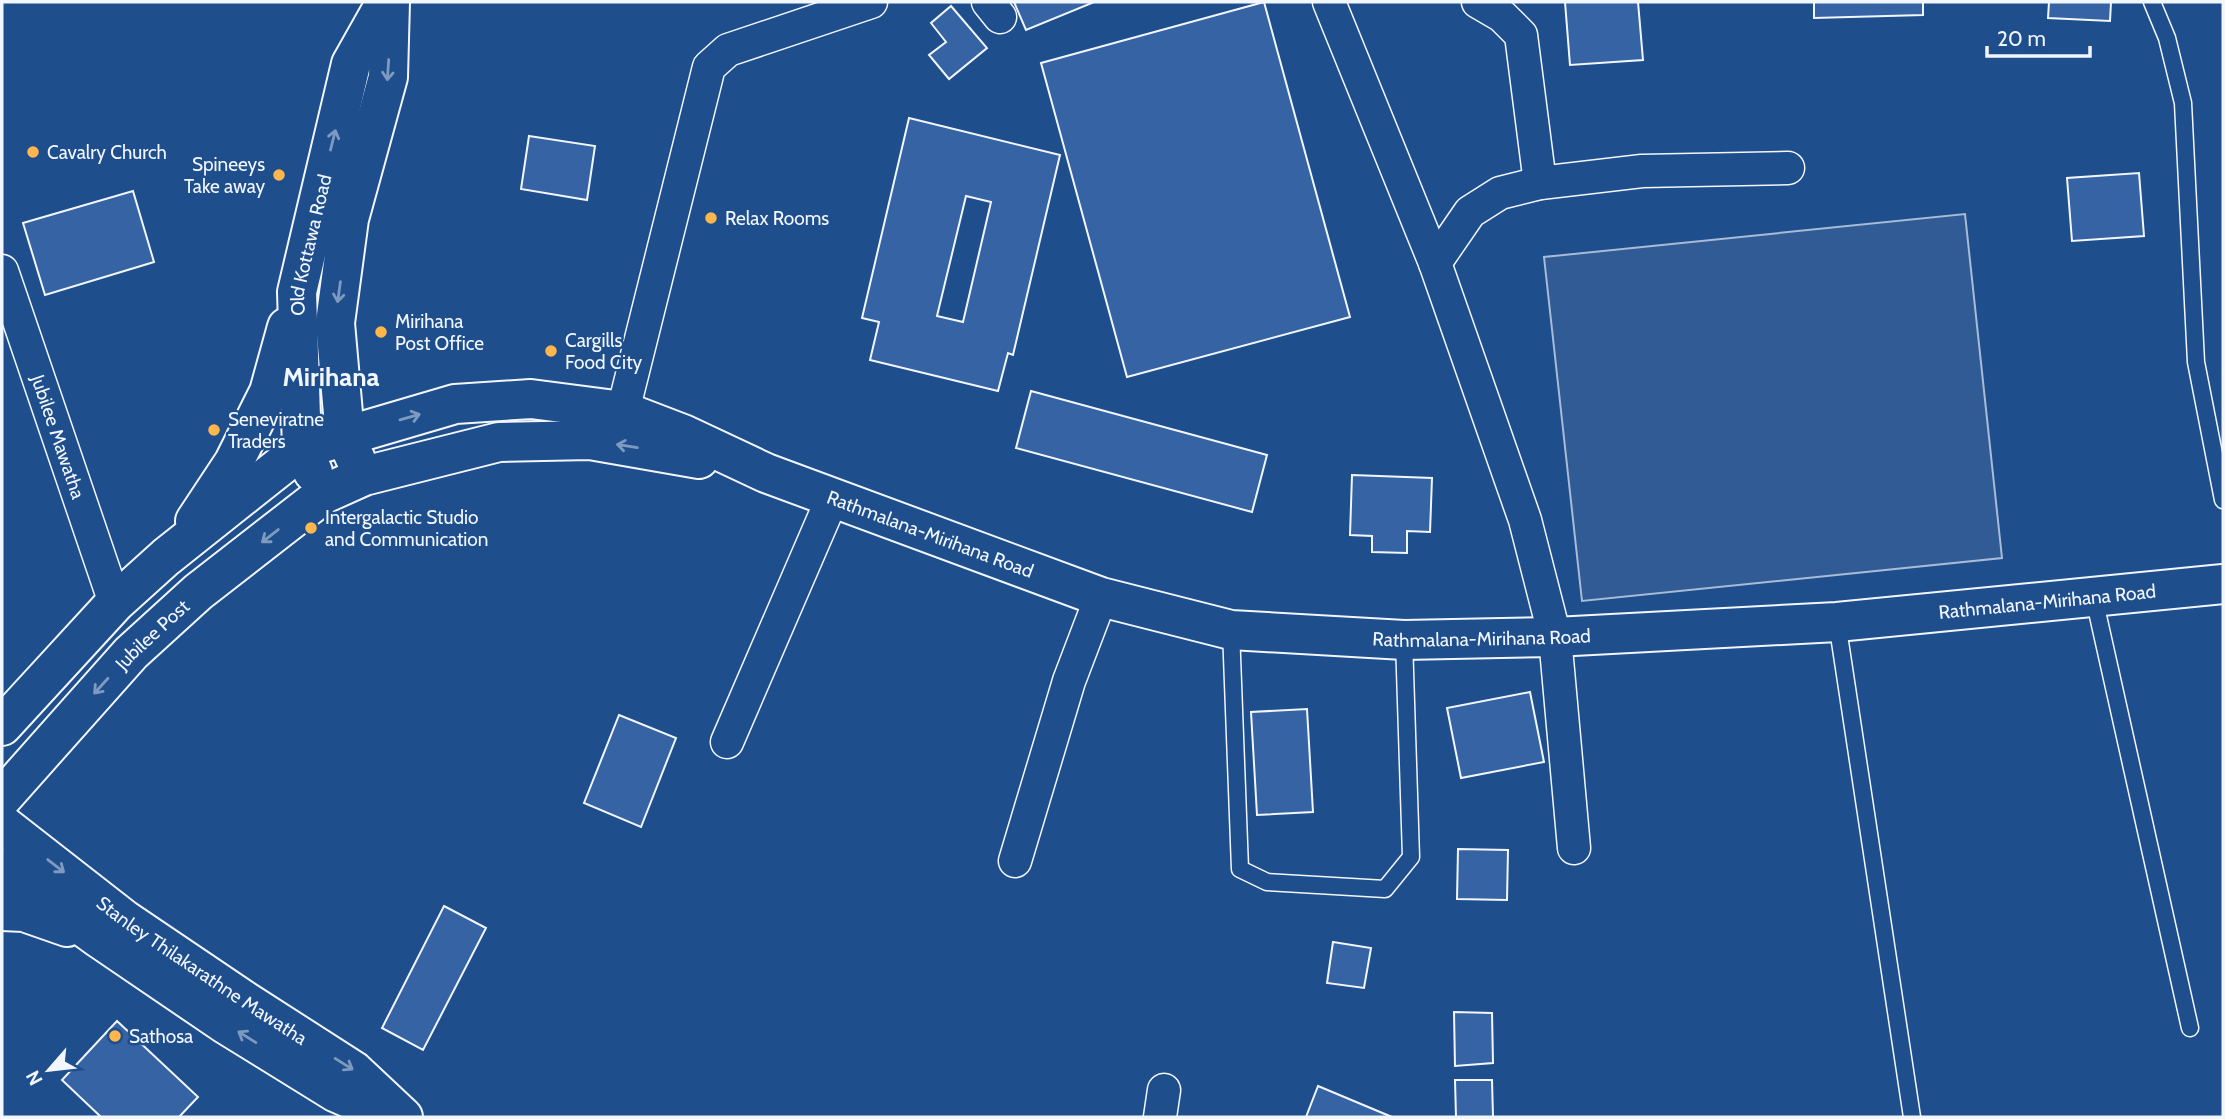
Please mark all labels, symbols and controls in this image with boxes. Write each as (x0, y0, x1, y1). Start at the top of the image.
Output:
scale bar (1987, 14, 2090, 58)
text: 20 m (1997, 26, 2046, 51)
one-way arrow (381, 58, 394, 81)
one-way arrow (327, 129, 340, 152)
place label: Cavalry Church (47, 141, 167, 164)
marker: Cavalry Church (25, 144, 41, 160)
place label: Spineeys Take away (184, 153, 265, 198)
marker: Spineeys Take away (271, 167, 287, 183)
street label: Old Kottawa Road (285, 172, 336, 316)
place label: Relax Rooms (725, 207, 829, 230)
marker: Relax Rooms (703, 210, 719, 226)
one-way arrow (333, 280, 346, 302)
place label: Mirihana Post Office (395, 310, 484, 355)
marker: Mirihana Post Office (373, 324, 389, 340)
place label: Cargills Food City (565, 329, 643, 374)
marker: Cargills Food City (543, 343, 559, 359)
district label: Mirihana (282, 361, 380, 393)
street label: Jubilee Mawatha (26, 371, 90, 502)
place label: Seneviratne Traders (228, 408, 324, 453)
one-way arrow (399, 410, 421, 423)
marker: Seneviratne Traders (206, 422, 222, 438)
one-way arrow (616, 439, 639, 452)
street label: Rathmalana-Mirihana Road (824, 486, 1037, 583)
place label: Intergalactic Studio and Communication (325, 506, 488, 551)
marker: Intergalactic Studio and Communication (303, 520, 319, 536)
one-way arrow (262, 528, 280, 543)
street label: Rathmalana-Mirihana Road (1937, 580, 2157, 624)
street label: Jubilee Post (110, 594, 194, 675)
street label: Rathmalana-Mirihana Road (1372, 624, 1591, 652)
one-way arrow (92, 677, 109, 694)
one-way arrow (46, 858, 64, 874)
street label: Stanley Thilakarathne Mawatha (92, 891, 311, 1050)
place label: Sathosa (129, 1025, 193, 1048)
marker: Sathosa (107, 1028, 123, 1044)
one-way arrow (237, 1030, 257, 1044)
north arrow (14, 1035, 84, 1105)
one-way arrow (334, 1057, 353, 1072)
text: N (21, 1066, 48, 1089)

